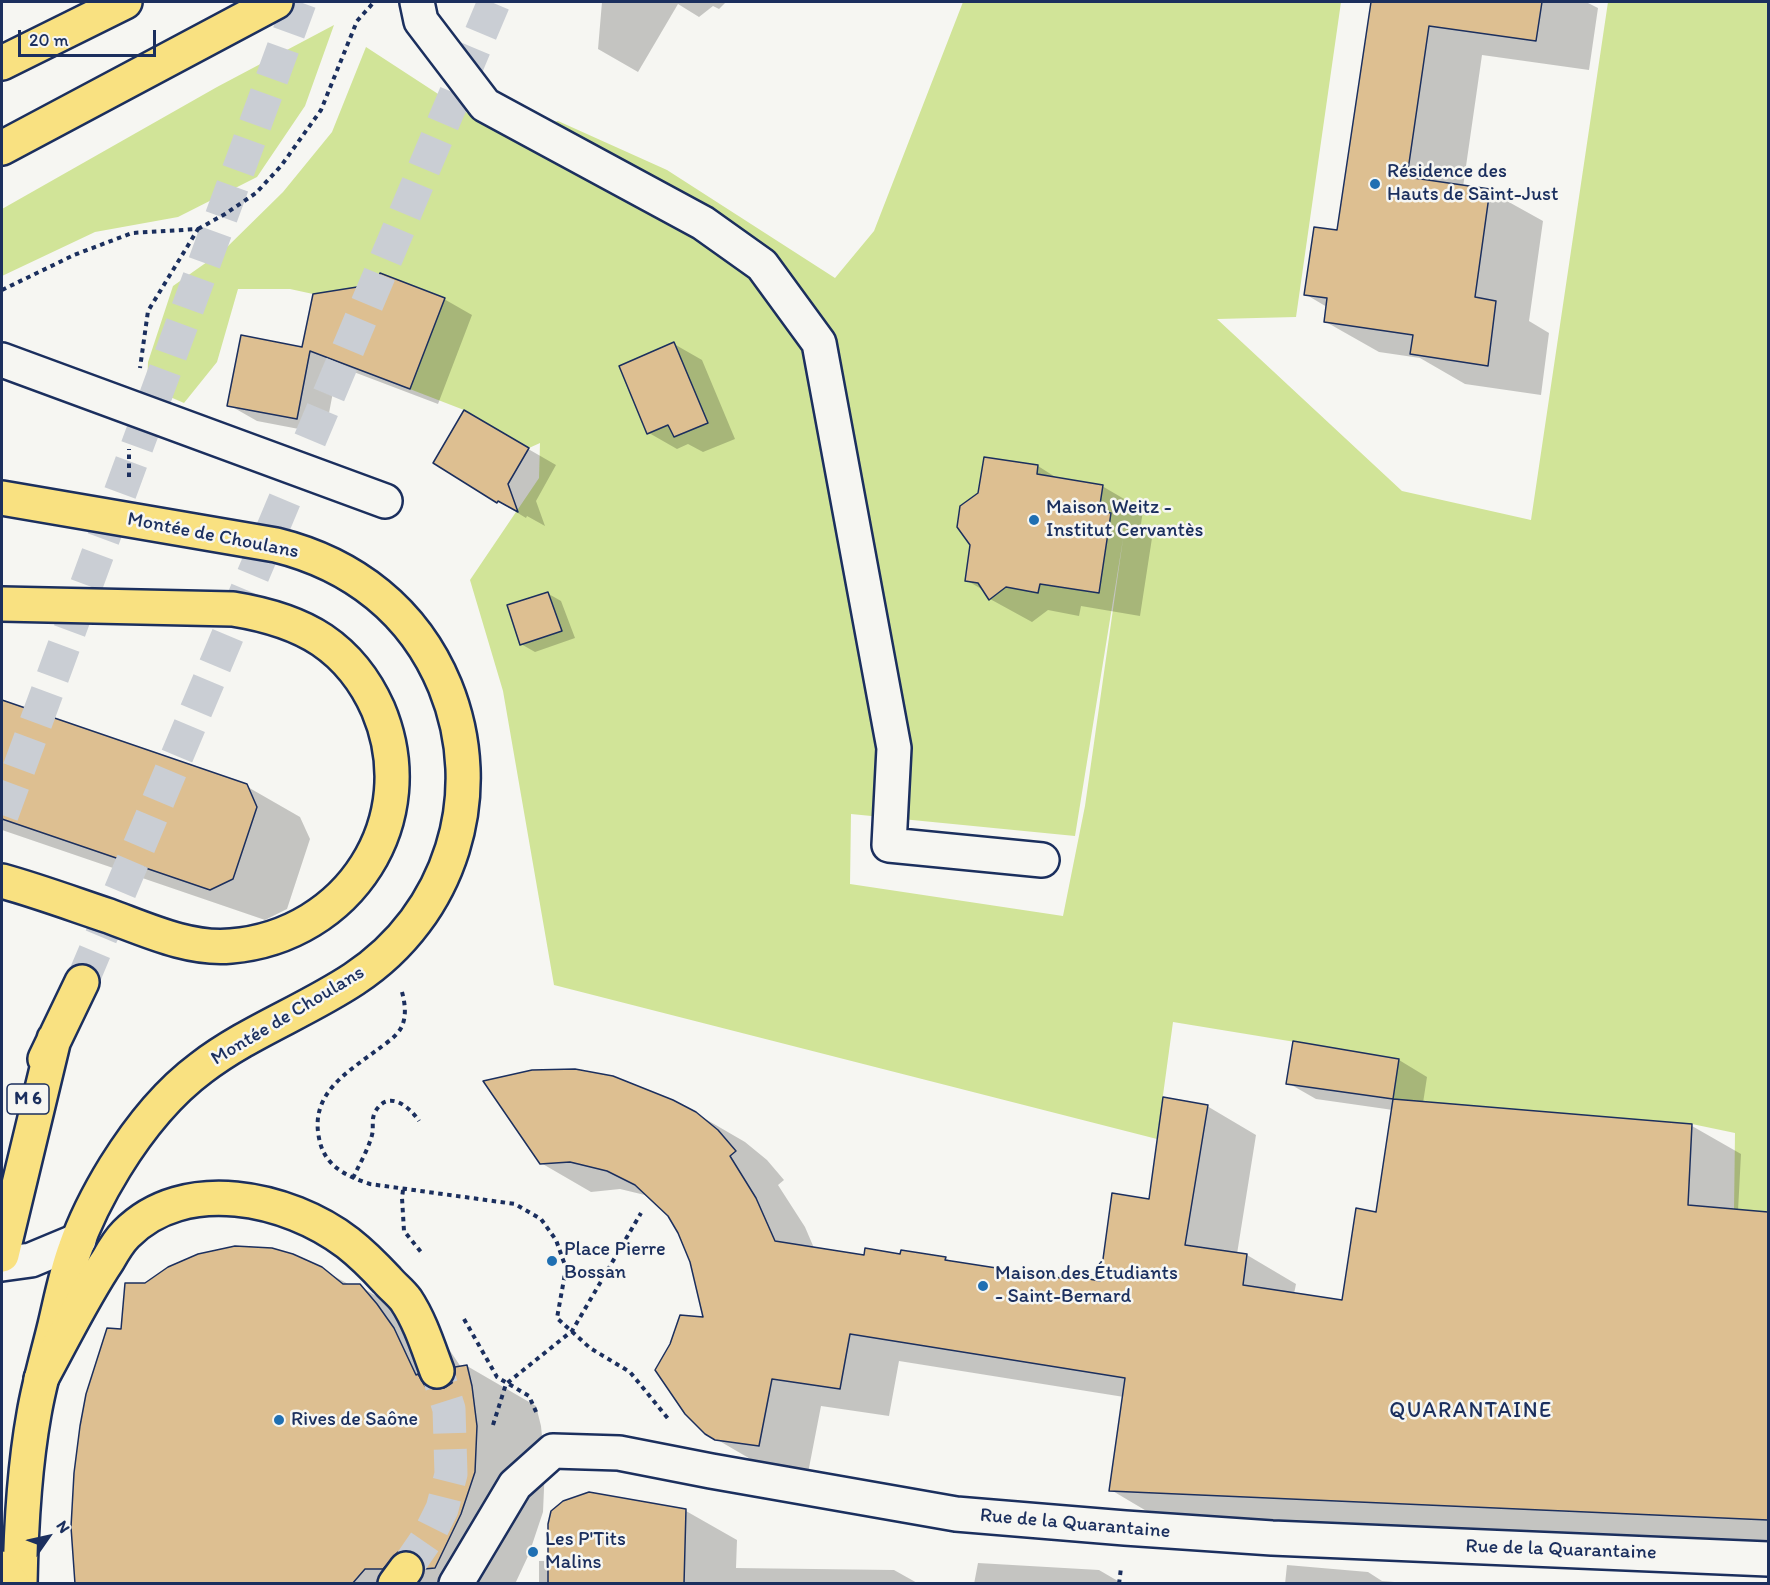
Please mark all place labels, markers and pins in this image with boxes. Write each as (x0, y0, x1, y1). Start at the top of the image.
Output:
place label: Résidence des Hauts de Saint-Just (1387, 160, 1559, 207)
marker: Résidence des Hauts de Saint-Just (1368, 177, 1382, 191)
place label: Maison Weitz - Institut Cervantès (1046, 496, 1203, 543)
marker: Maison Weitz - Institut Cervantès (1027, 513, 1041, 527)
place label: Place Pierre Bossan (564, 1238, 666, 1285)
marker: Place Pierre Bossan (545, 1254, 559, 1268)
place label: Maison des Étudiants - Saint-Bernard (995, 1262, 1178, 1309)
marker: Maison des Étudiants - Saint-Bernard (976, 1279, 990, 1293)
place label: Rives de Saône (291, 1408, 418, 1432)
marker: Rives de Saône (272, 1413, 286, 1427)
place label: Les P'Tits Malins (545, 1528, 626, 1575)
marker: Les P'Tits Malins (526, 1545, 540, 1559)

